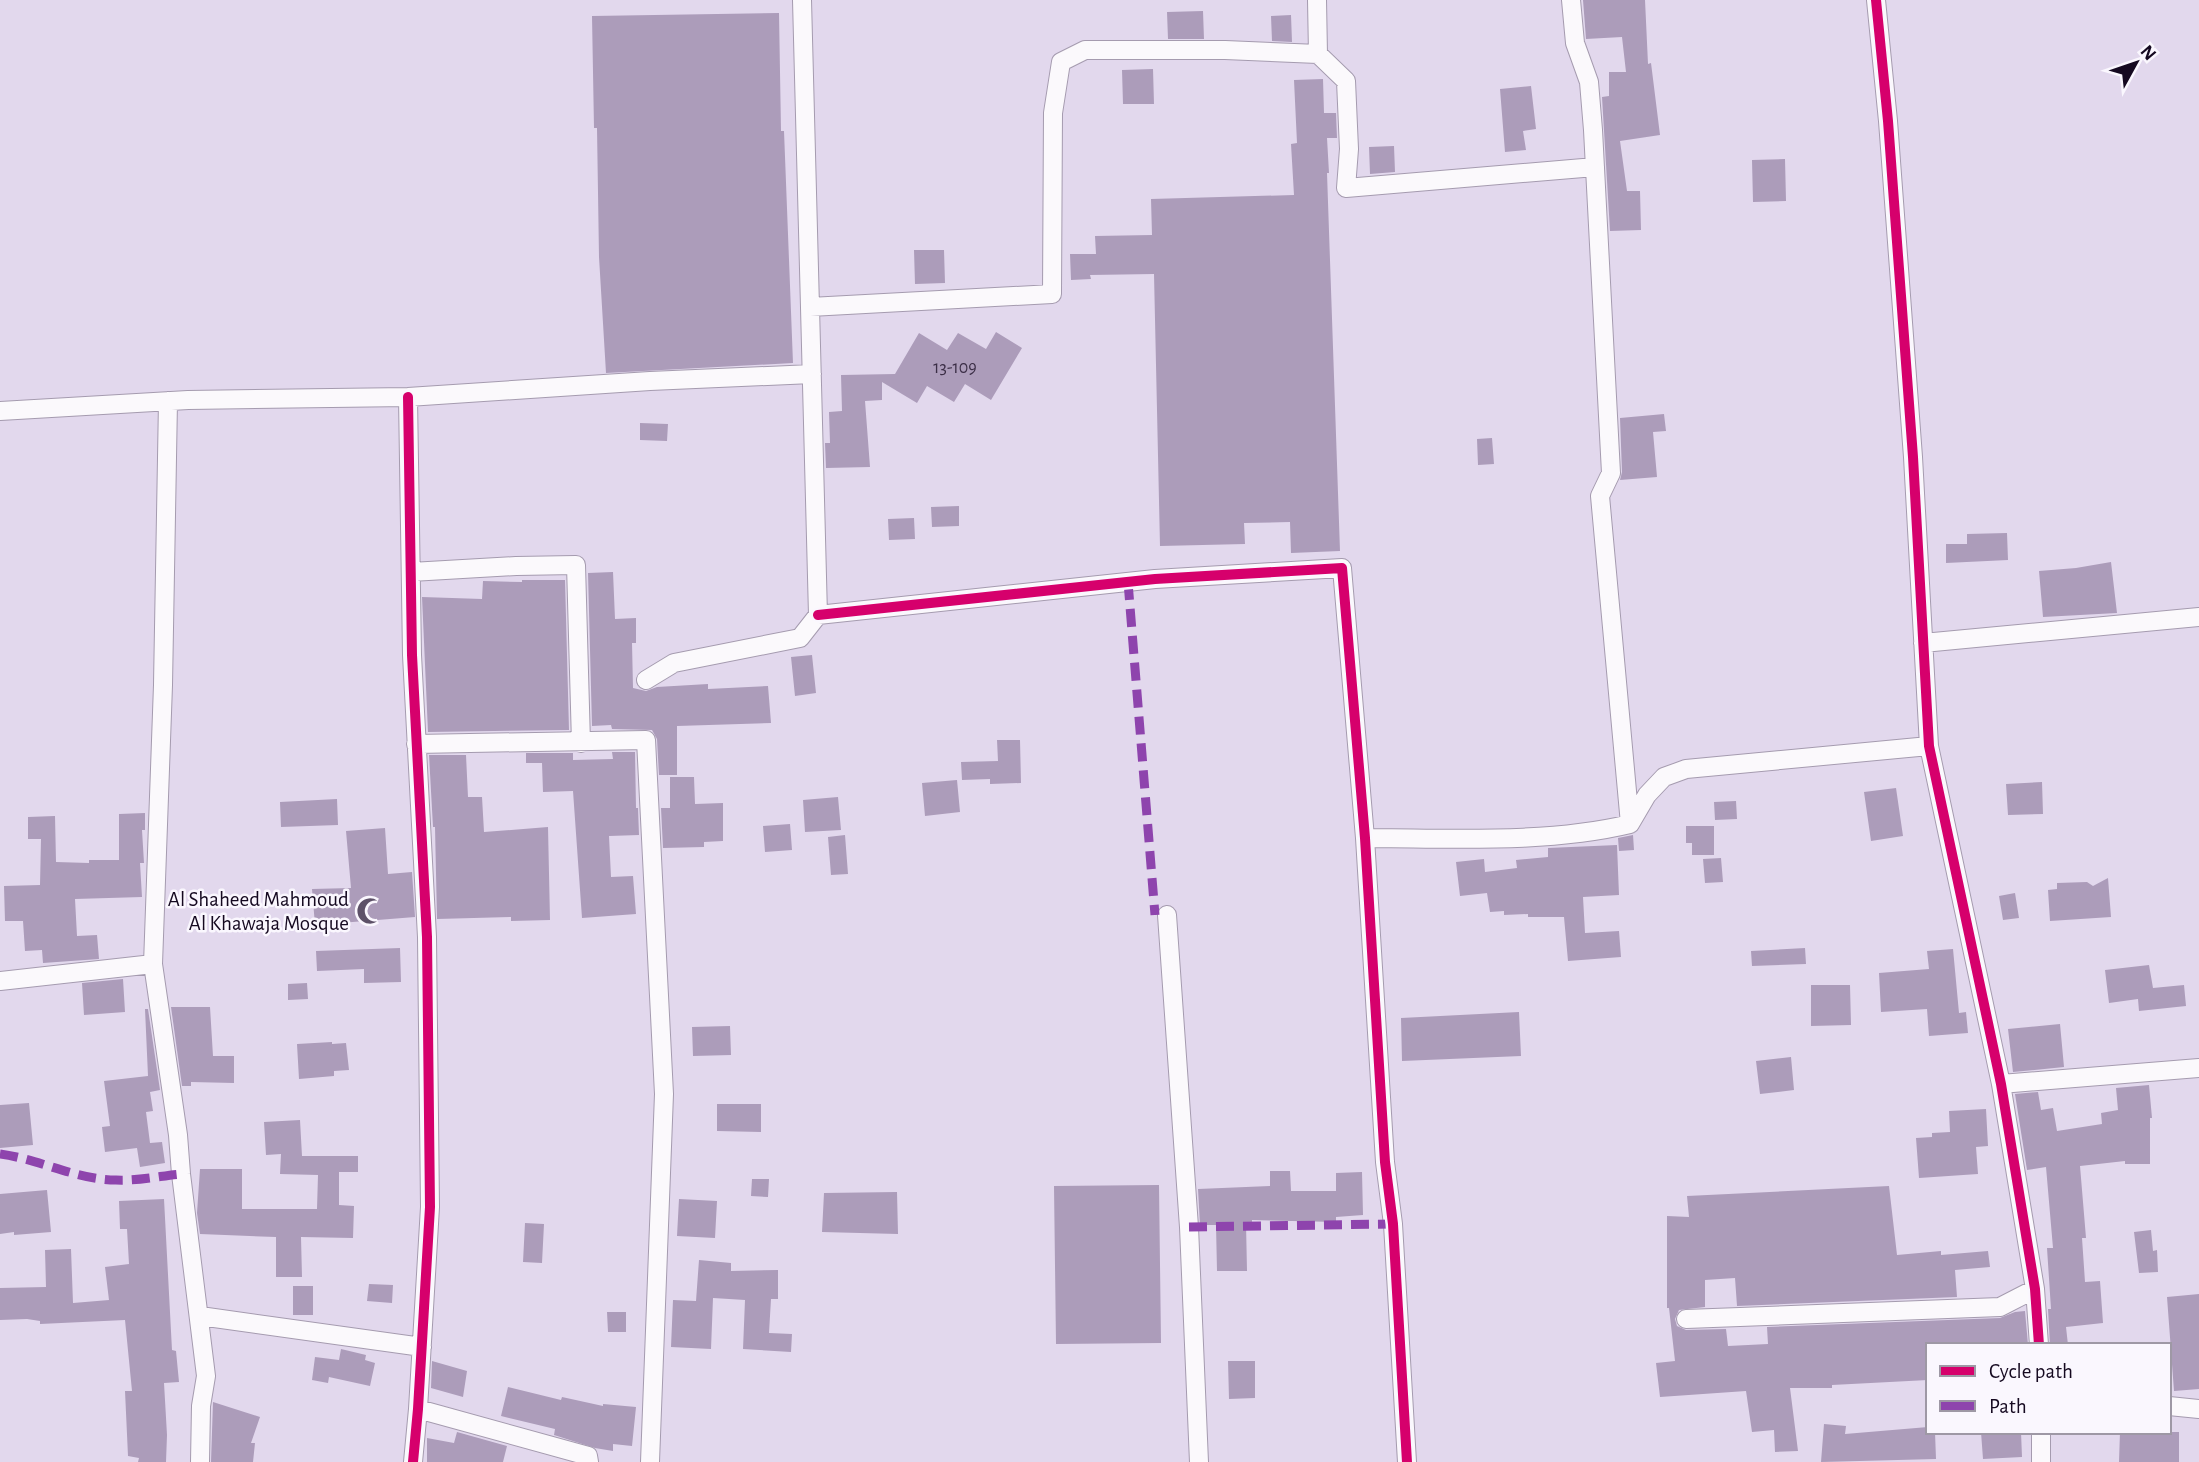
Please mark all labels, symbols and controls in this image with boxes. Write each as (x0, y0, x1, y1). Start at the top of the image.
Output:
north arrow (2101, 28, 2171, 98)
text: N (2136, 42, 2159, 64)
house number: 13-109 (933, 359, 977, 377)
place label: Al Shaheed Mahmoud Al Khawaja Mosque (168, 889, 349, 934)
mosque icon: Al Shaheed Mahmoud Al Khawaja Mosque (355, 896, 385, 926)
legend (1926, 1343, 2171, 1434)
text: Cycle path (1989, 1361, 2073, 1382)
text: Path (1989, 1396, 2027, 1417)

